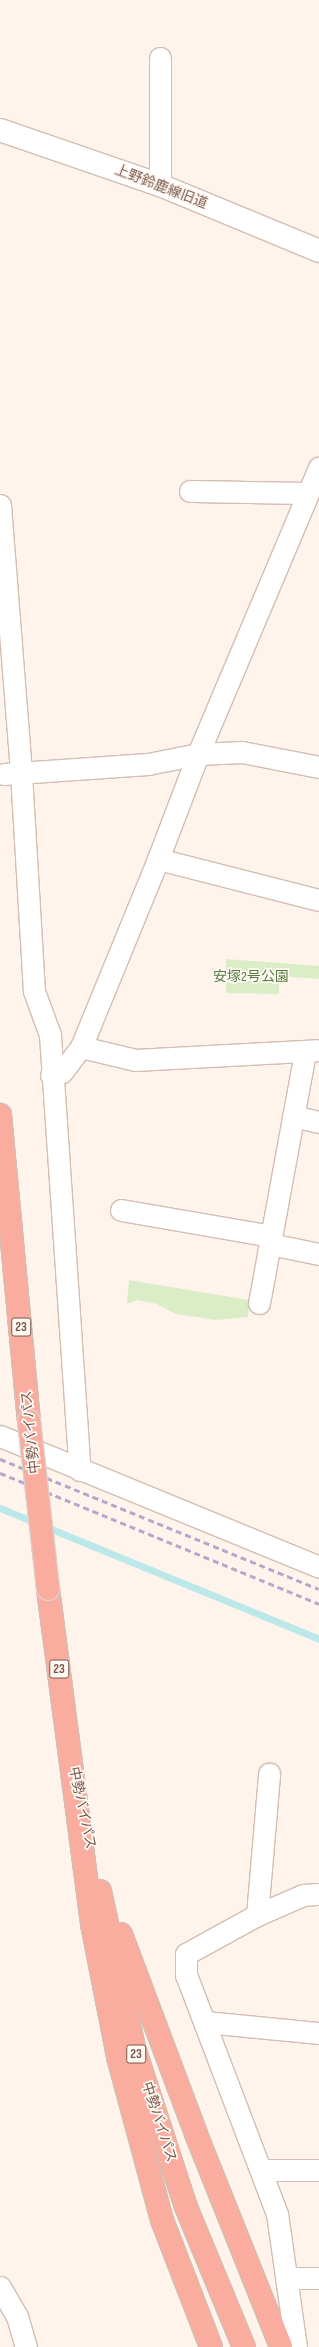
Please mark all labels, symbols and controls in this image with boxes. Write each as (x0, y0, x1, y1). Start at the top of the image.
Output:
street label: 上野鈴鹿線旧道 (112, 162, 210, 212)
park label: 安塚2号公園 (213, 969, 289, 985)
road number: 23 (11, 1316, 31, 1338)
street label: 中勢バイパス (18, 1389, 44, 1475)
road number: 23 (49, 1658, 69, 1680)
street label: 中勢バイパス (65, 1765, 99, 1851)
road number: 23 (126, 2043, 146, 2065)
street label: 中勢バイパス (138, 2079, 180, 2165)

